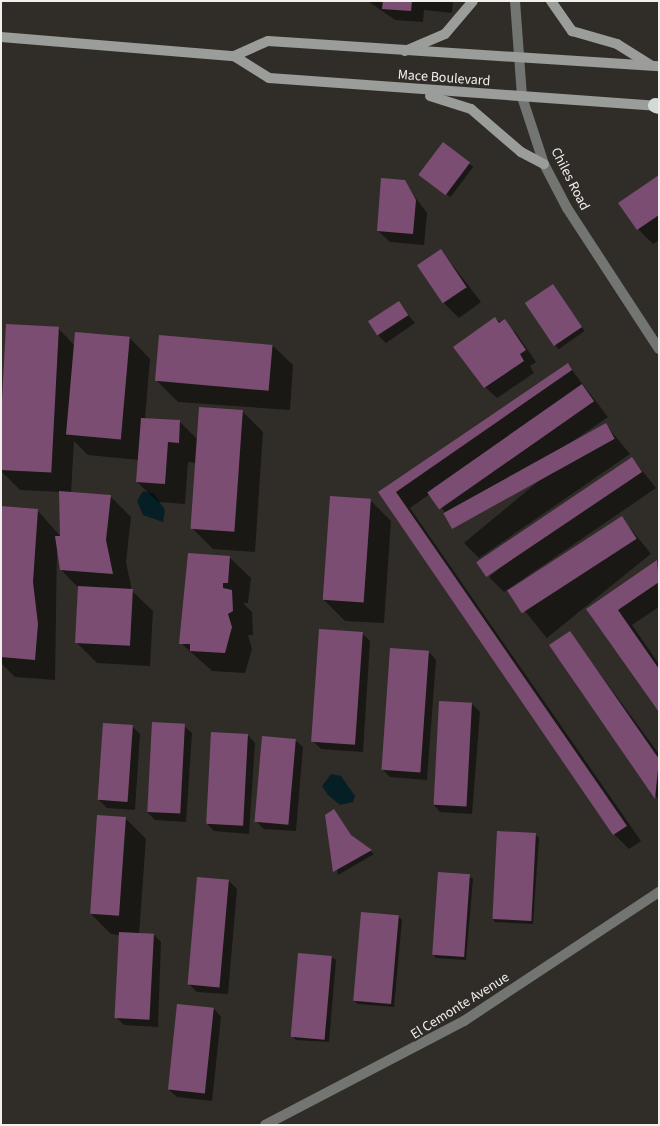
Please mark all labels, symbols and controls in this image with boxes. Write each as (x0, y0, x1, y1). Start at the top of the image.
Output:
street label: Mace Boulevard (397, 66, 491, 90)
street label: Chiles Road (547, 145, 593, 213)
street label: El Cemonte Avenue (408, 969, 512, 1043)

